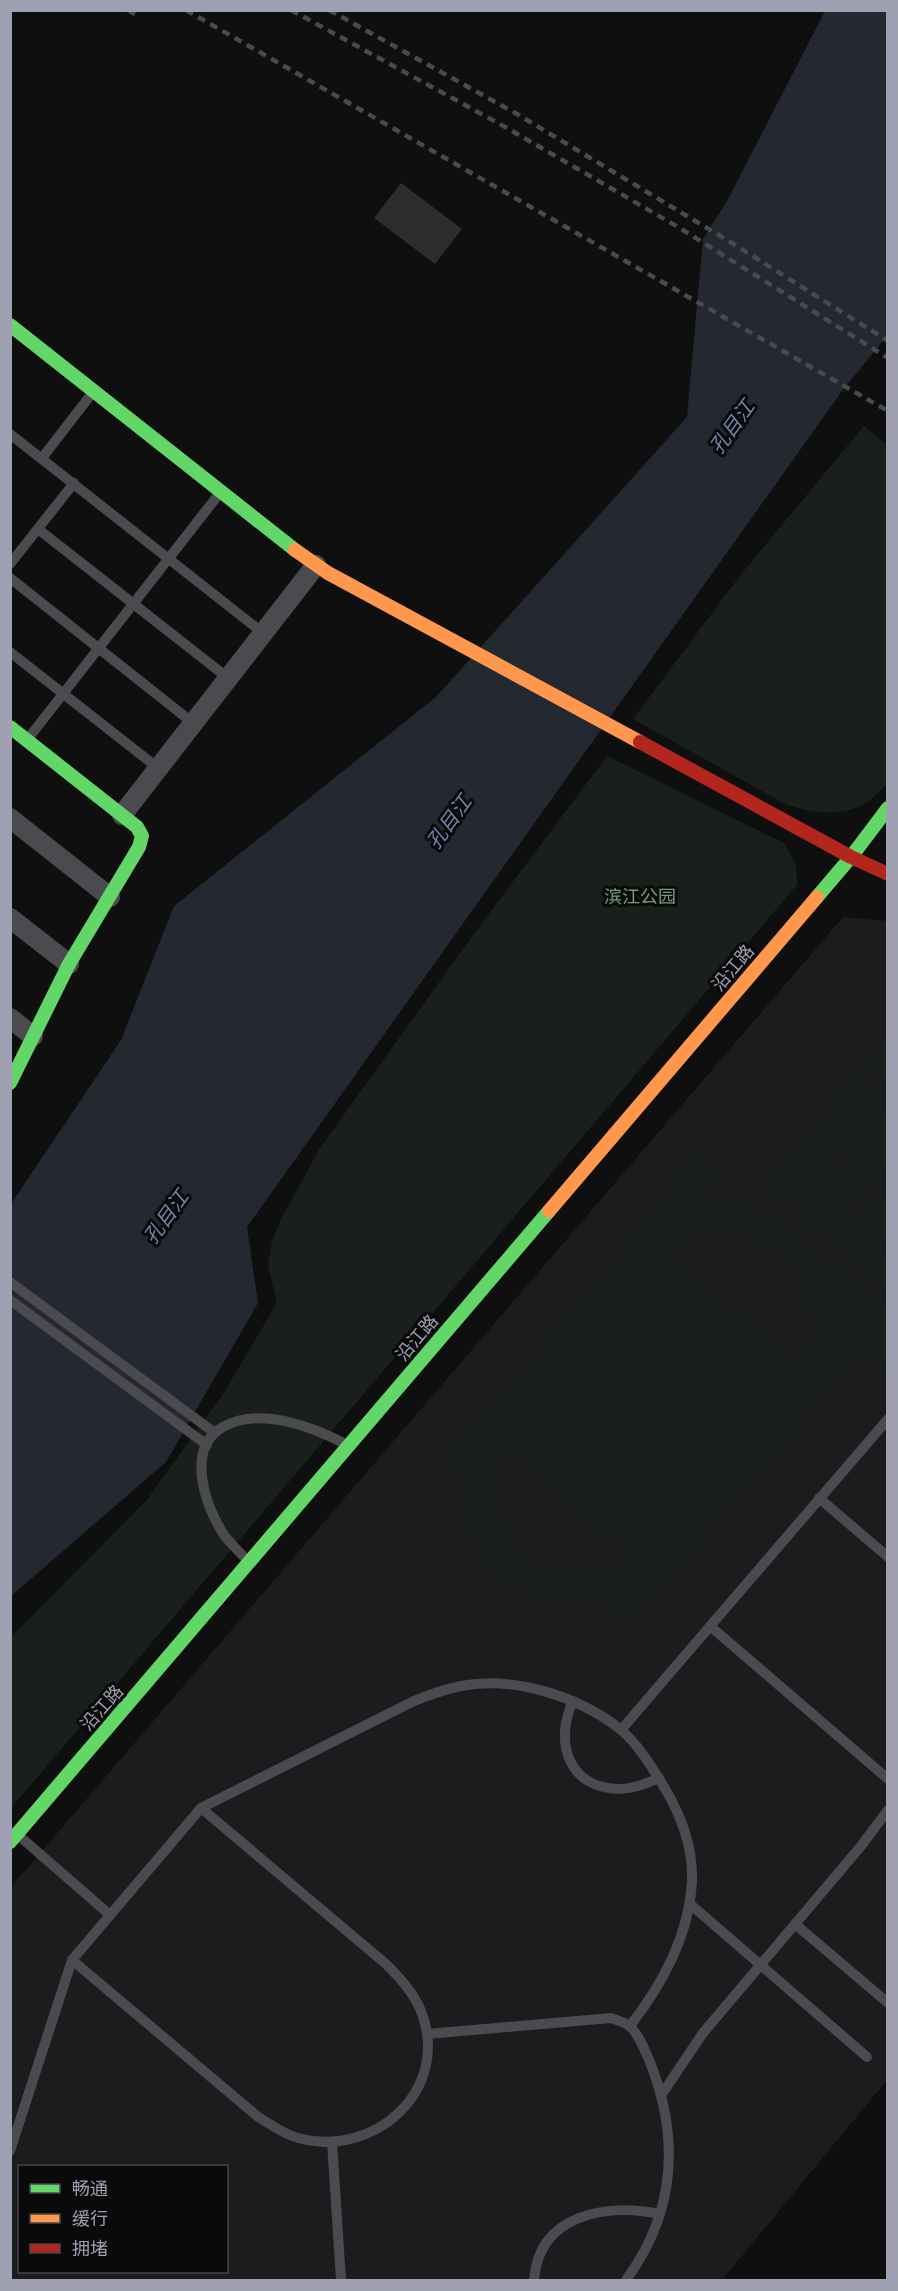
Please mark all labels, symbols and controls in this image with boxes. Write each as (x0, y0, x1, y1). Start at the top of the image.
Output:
water label: 孔目江 (705, 394, 760, 458)
water label: 孔目江 (422, 789, 477, 853)
park label: 滨江公园 (604, 886, 676, 907)
street label: 沿江路 (707, 940, 758, 995)
water label: 孔目江 (139, 1184, 194, 1248)
street label: 沿江路 (391, 1310, 442, 1365)
street label: 沿江路 (76, 1680, 127, 1735)
legend (18, 2165, 228, 2273)
text: 畅通 (72, 2178, 108, 2199)
text: 缓行 (72, 2208, 108, 2229)
text: 拥堵 (72, 2238, 108, 2259)

